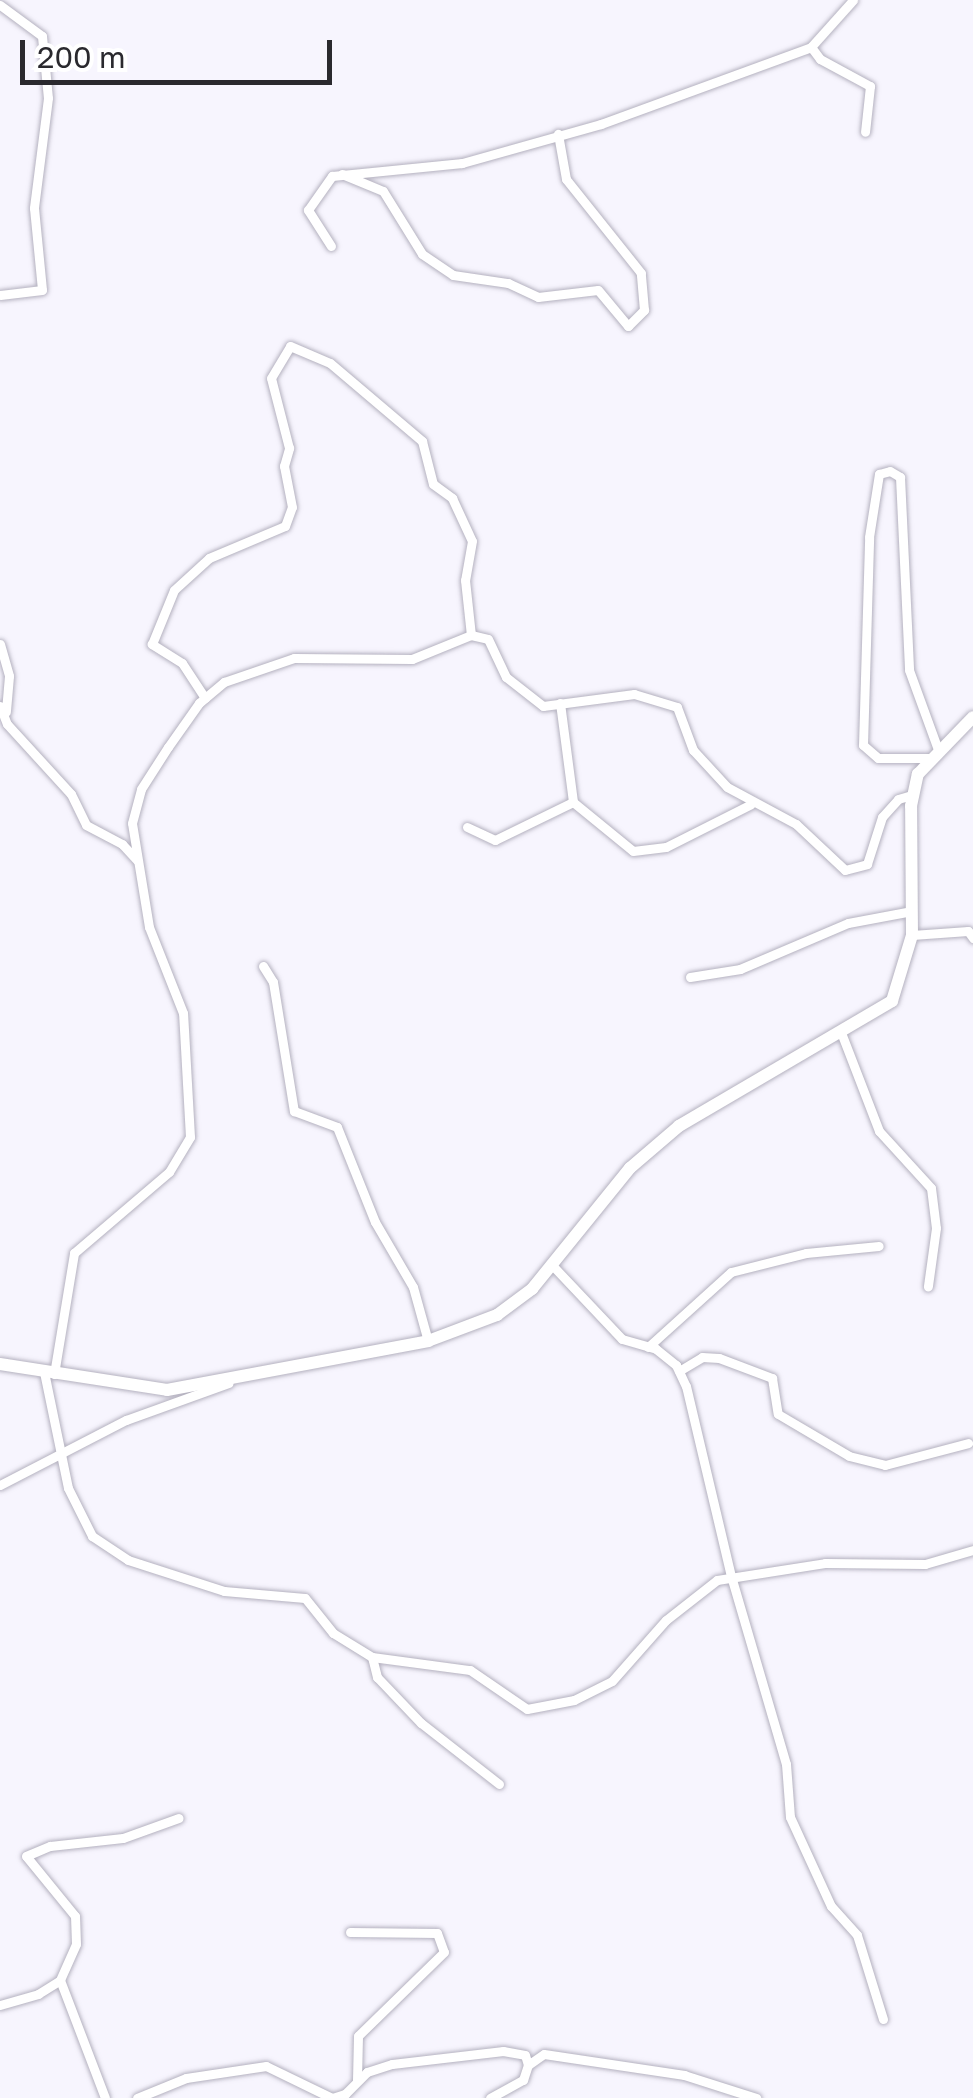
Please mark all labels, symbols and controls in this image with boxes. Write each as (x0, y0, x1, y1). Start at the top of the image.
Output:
scale bar (25, 20, 338, 82)
text: 200 m (37, 39, 126, 75)

